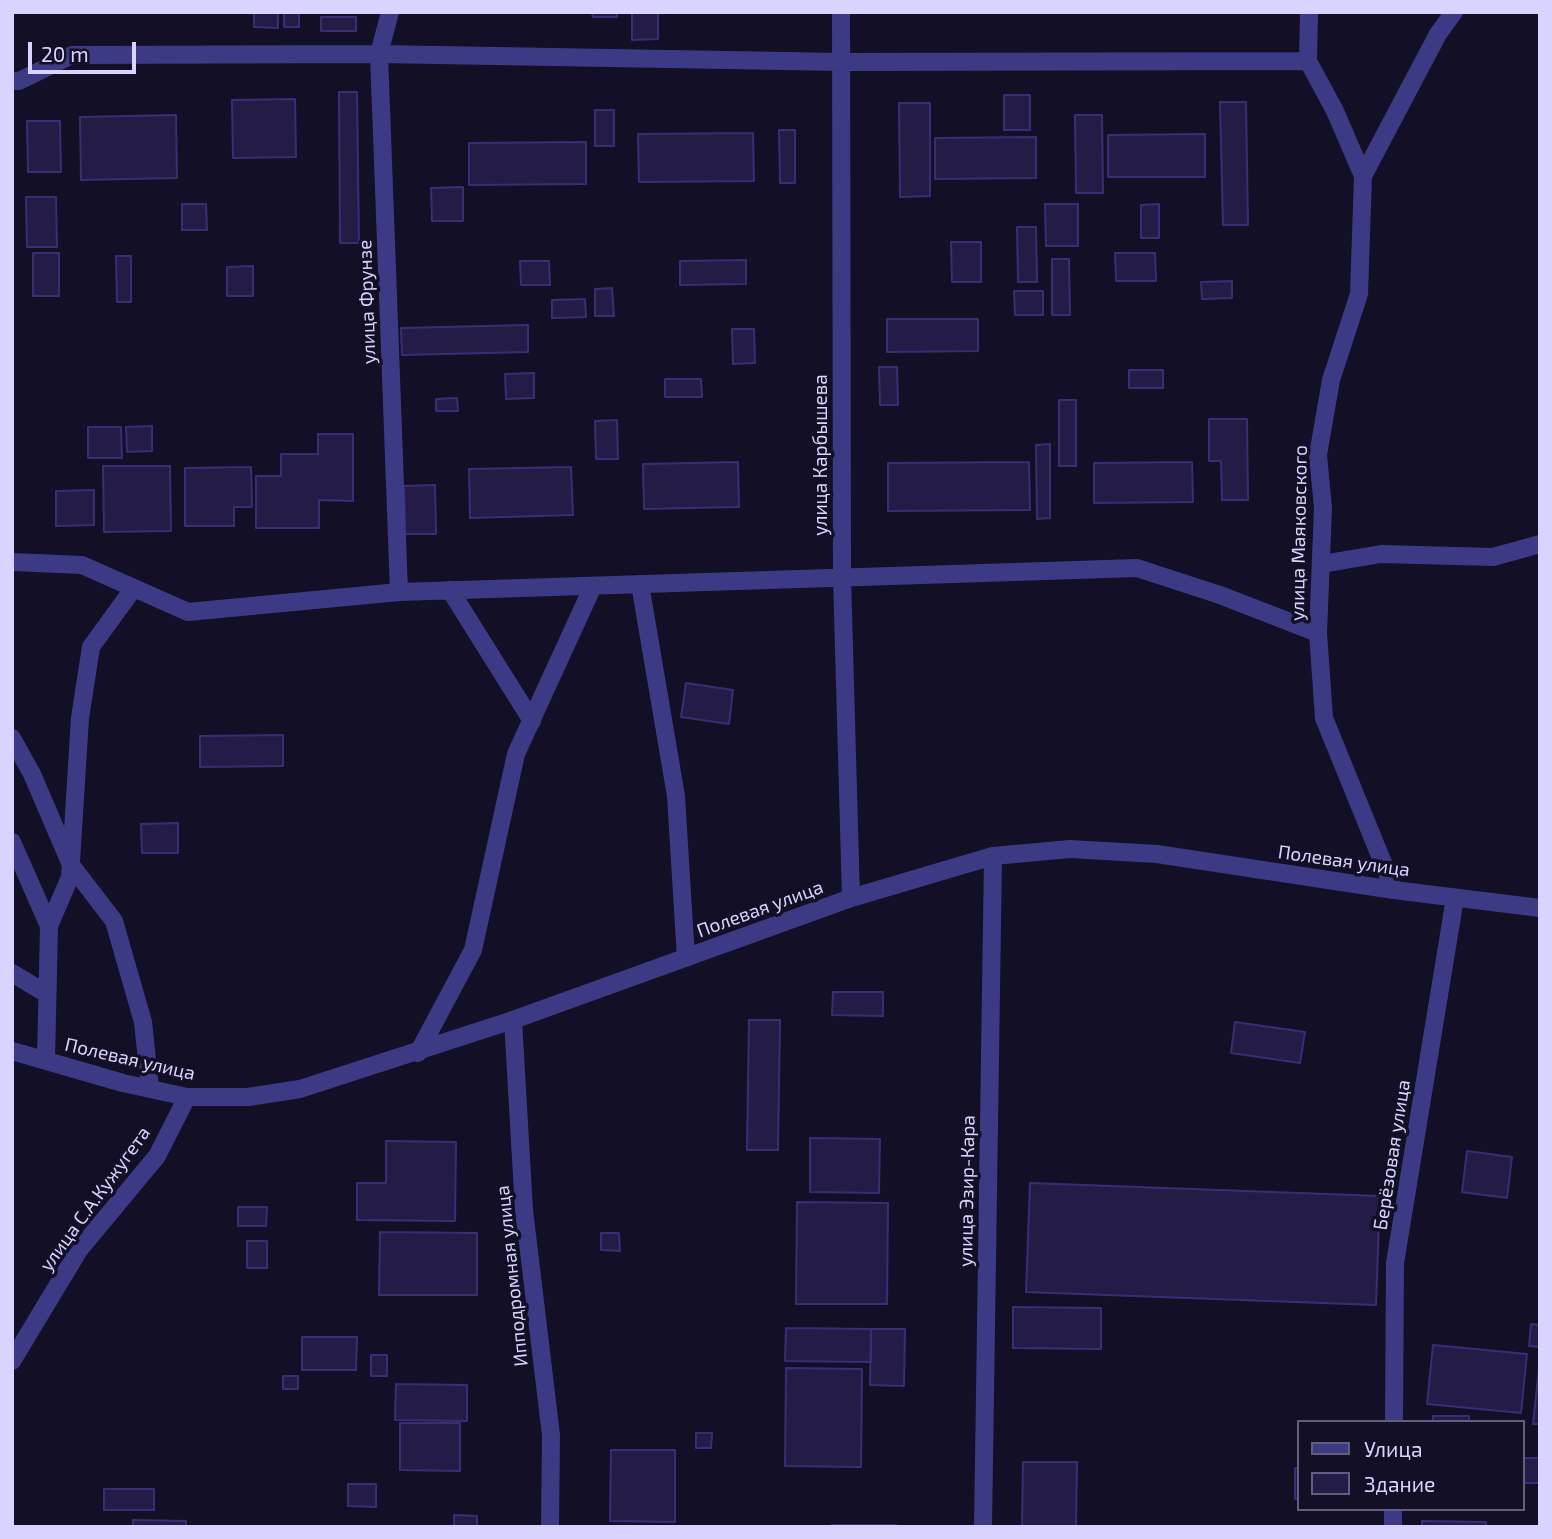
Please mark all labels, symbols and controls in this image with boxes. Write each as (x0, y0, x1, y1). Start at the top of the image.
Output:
scale bar (32, 28, 140, 72)
text: 20 m (41, 41, 89, 66)
street label: улица Фрунзе (353, 239, 381, 365)
street label: улица Карбышева (810, 374, 832, 536)
street label: улица Маяковского (1286, 445, 1312, 621)
street label: Полевая улица (1277, 840, 1411, 882)
street label: Полевая улица (694, 876, 826, 942)
street label: Полевая улица (63, 1033, 197, 1085)
street label: Берёзовая улица (1369, 1078, 1415, 1232)
street label: улица Эзир-Кара (954, 1115, 980, 1267)
street label: улица С.А.Кужугета (35, 1122, 155, 1276)
street label: Ипподромная улица (491, 1184, 533, 1368)
legend (1296, 1420, 1524, 1511)
text: Улица (1364, 1436, 1423, 1461)
text: Здание (1364, 1471, 1435, 1496)

